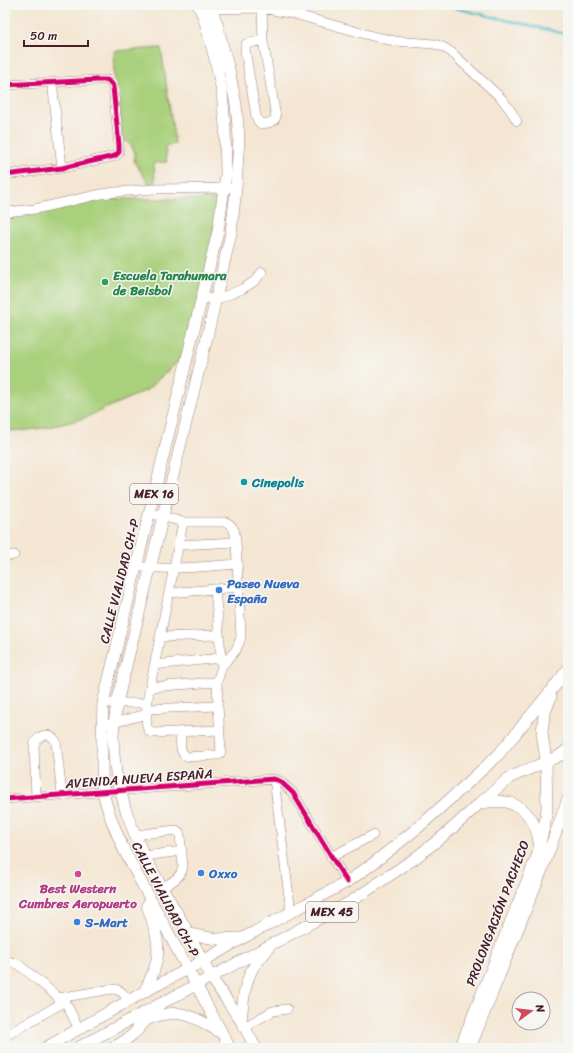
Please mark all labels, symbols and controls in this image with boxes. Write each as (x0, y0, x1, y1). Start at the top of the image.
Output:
scale bar (24, 22, 88, 48)
text: 50 m (30, 25, 57, 47)
place label: Escuela Tarahumara de Beisbol (113, 264, 227, 302)
marker: Escuela Tarahumara de Beisbol (100, 277, 110, 287)
place label: Cinepolis (251, 471, 305, 494)
marker: Cinepolis (239, 477, 249, 487)
road number: MEX 16 (130, 484, 178, 504)
street label: CALLE VIALIDAD CH-P (93, 516, 146, 646)
place label: Paseo Nueva España (227, 572, 300, 610)
marker: Paseo Nueva España (214, 585, 224, 595)
street label: AVENIDA NUEVA ESPAÑA (64, 762, 213, 795)
street label: CALLE VIALIDAD CH-P (125, 837, 206, 961)
street label: PROLONGACIÓN PACHECO (459, 837, 536, 990)
place label: Oxxo (208, 862, 238, 885)
marker: Oxxo (196, 868, 206, 878)
marker: Best Western Cumbres Aeropuerto (73, 869, 83, 879)
place label: Best Western Cumbres Aeropuerto (18, 877, 137, 915)
road number: MEX 45 (306, 902, 358, 922)
place label: S-Mart (84, 911, 128, 934)
marker: S-Mart (72, 917, 82, 927)
north arrow (511, 991, 551, 1031)
text: N (530, 1001, 550, 1015)

